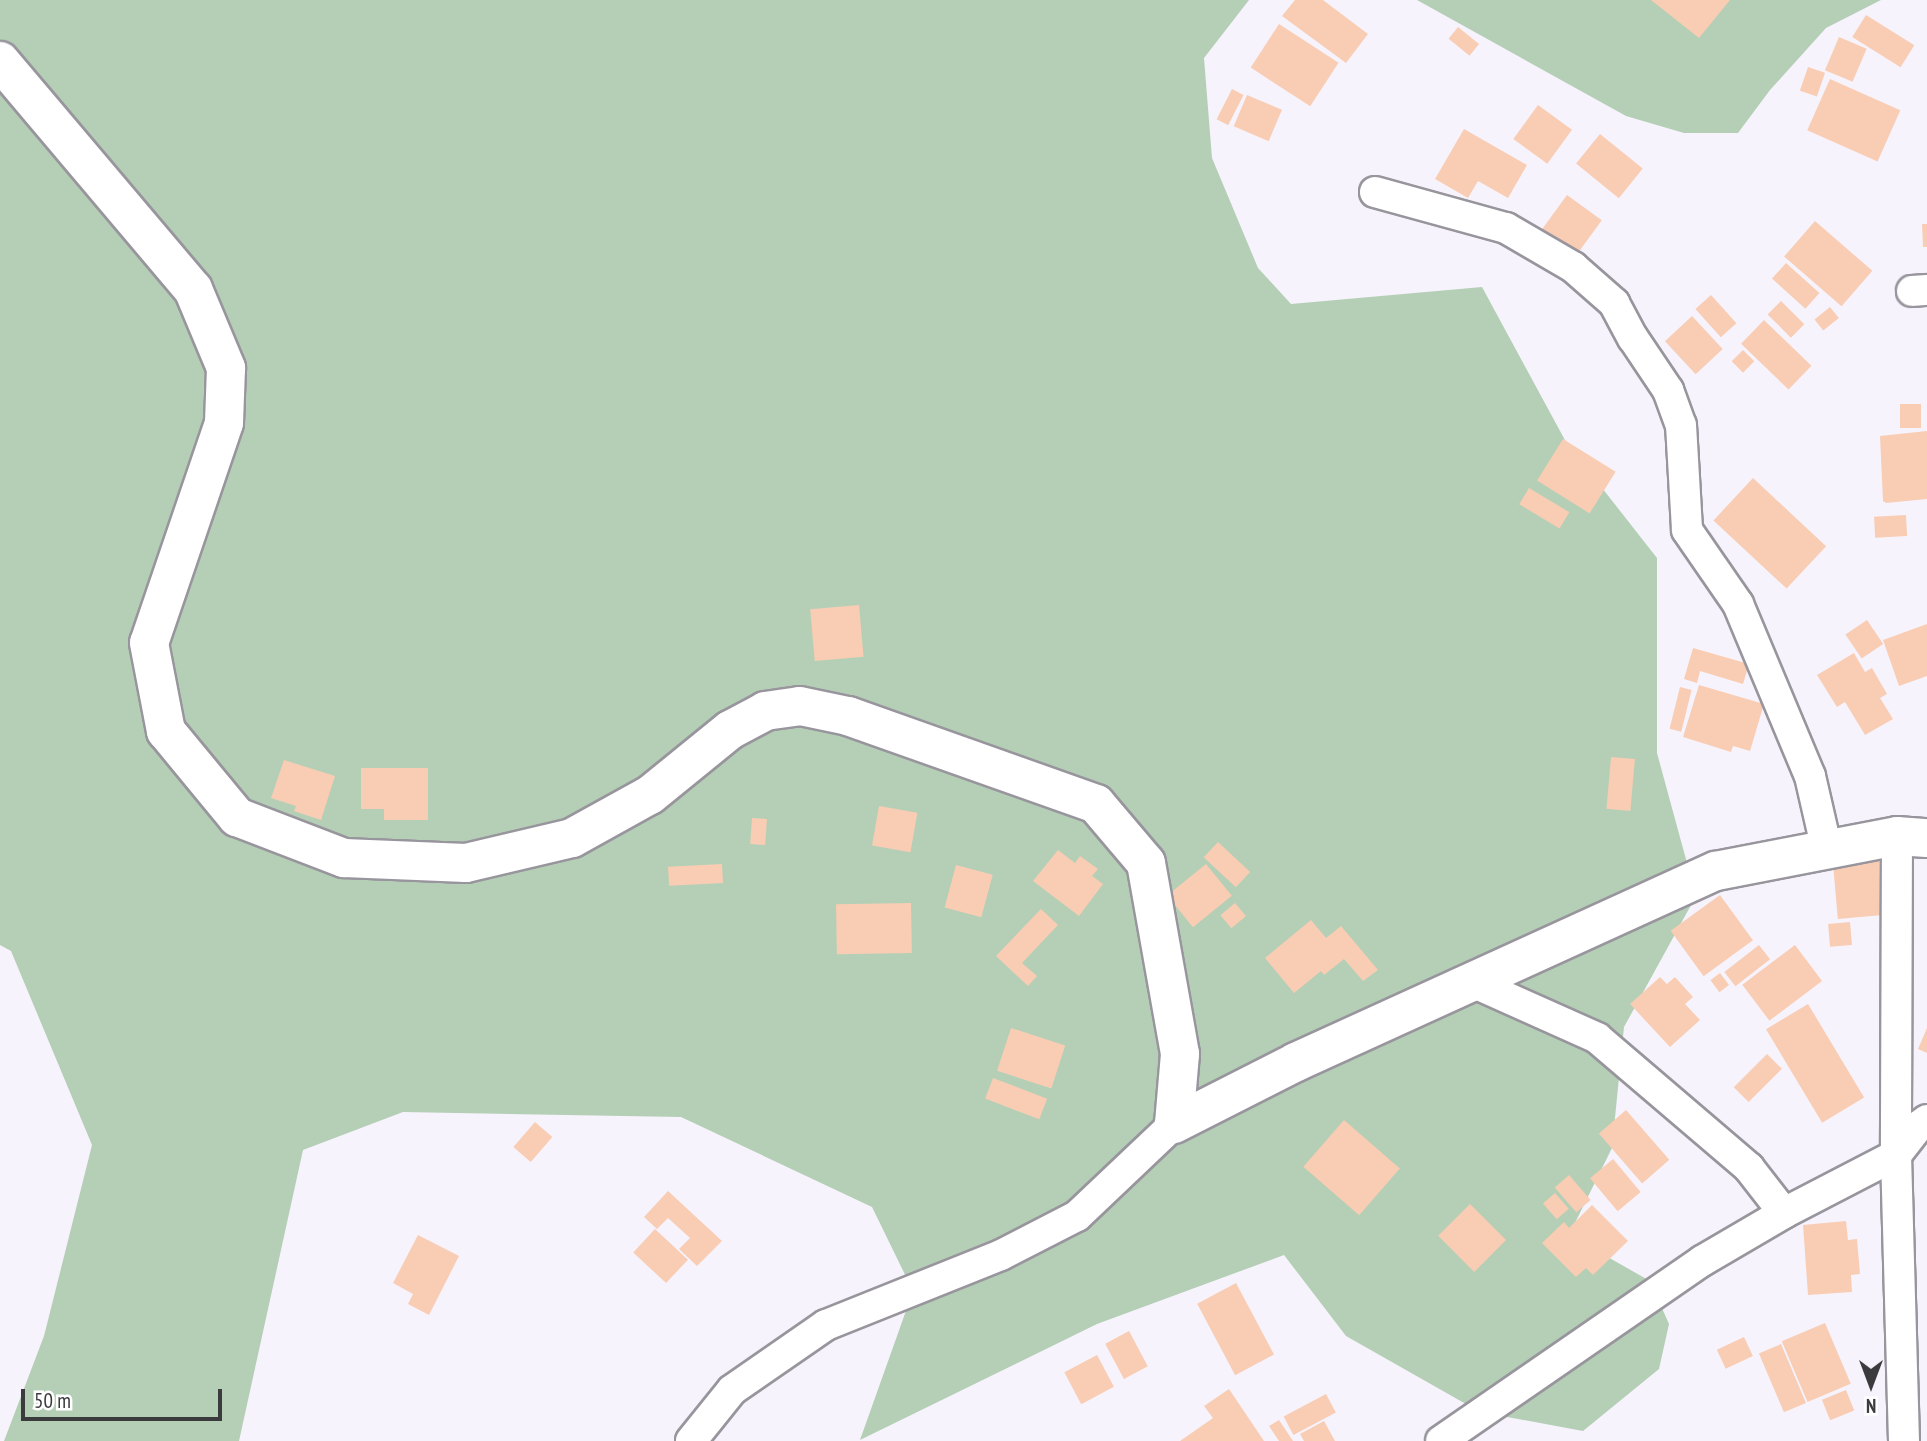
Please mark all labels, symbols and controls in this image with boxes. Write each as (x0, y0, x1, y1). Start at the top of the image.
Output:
north arrow (1836, 1350, 1906, 1420)
scale bar (24, 1374, 226, 1418)
text: 50 m (34, 1387, 71, 1414)
text: N (1866, 1394, 1876, 1418)

